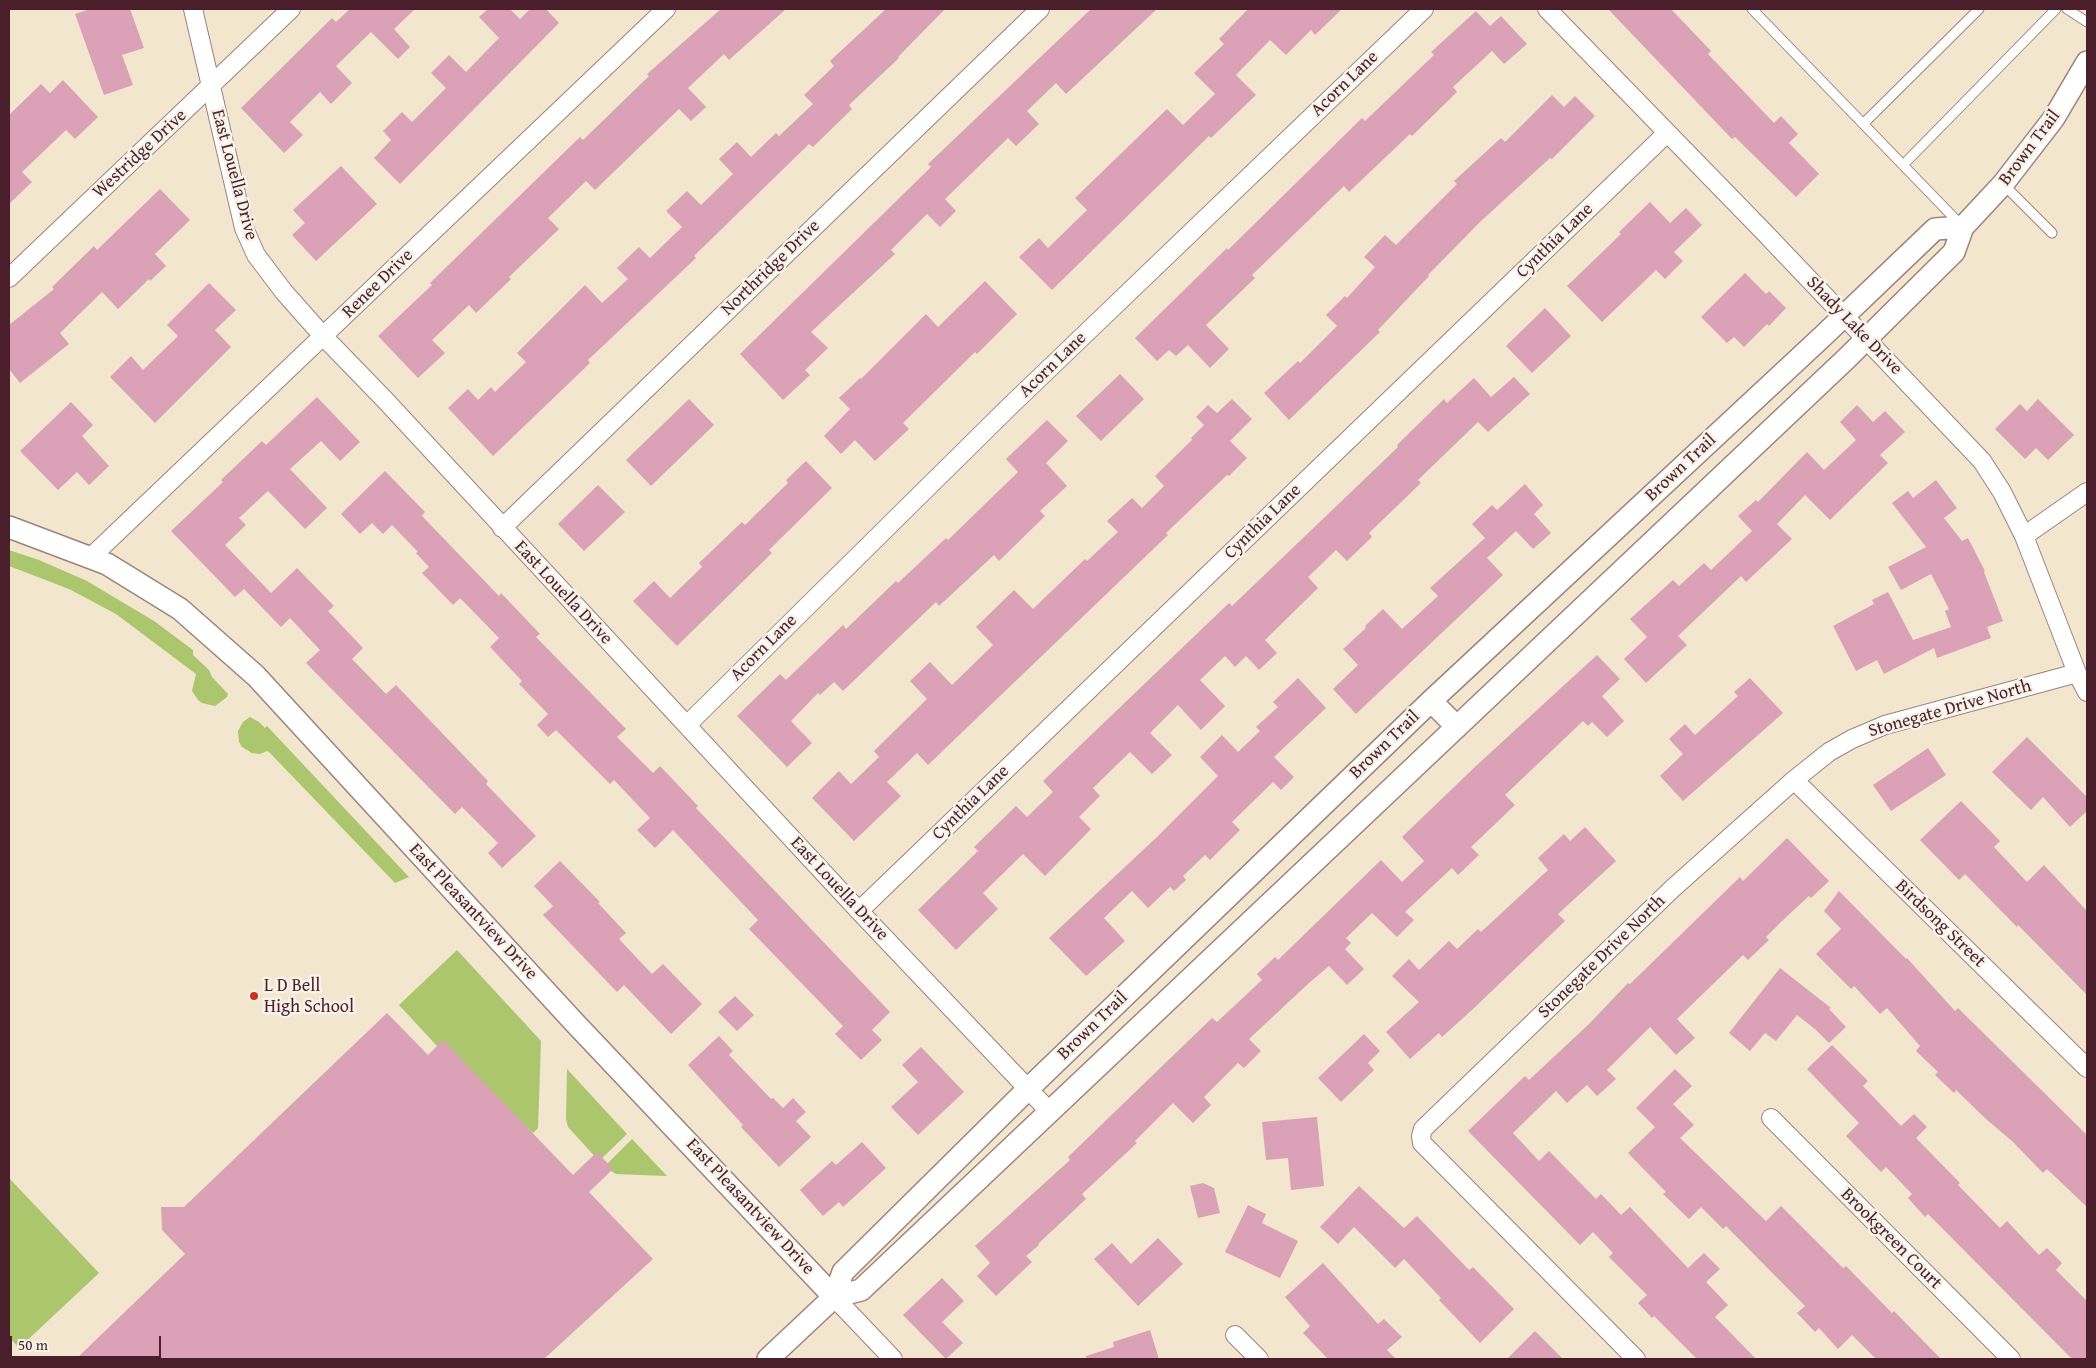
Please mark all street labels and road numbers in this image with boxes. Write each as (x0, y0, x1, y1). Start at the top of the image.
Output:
street label: Acorn Lane (1307, 47, 1383, 121)
street label: Westridge Drive (89, 105, 191, 203)
street label: Brown Trail (1995, 106, 2065, 190)
street label: East Louella Drive (206, 107, 262, 243)
street label: Cynthia Lane (1512, 199, 1598, 283)
street label: Northridge Drive (717, 216, 825, 320)
street label: Renee Drive (338, 245, 418, 323)
street label: Shady Lake Drive (1801, 272, 1907, 380)
street label: Acorn Lane (1015, 328, 1091, 402)
street label: Brown Trail (1641, 430, 1721, 506)
street label: Cynthia Lane (1220, 480, 1306, 564)
street label: East Louella Drive (509, 537, 617, 649)
street label: Acorn Lane (726, 610, 802, 686)
street label: Stonegate Drive North (1866, 675, 2034, 743)
street label: Brown Trail (1345, 706, 1425, 784)
street label: Cynthia Lane (928, 761, 1014, 845)
street label: East Louella Drive (785, 833, 893, 945)
street label: East Pleasantview Drive (404, 839, 542, 985)
street label: Birdsong Street (1890, 876, 1990, 972)
street label: Stonegate Drive North (1534, 891, 1670, 1023)
street label: Brown Trail (1053, 987, 1133, 1065)
street label: East Pleasantview Drive (681, 1134, 819, 1280)
street label: Brookgreen Court (1836, 1184, 1946, 1294)

